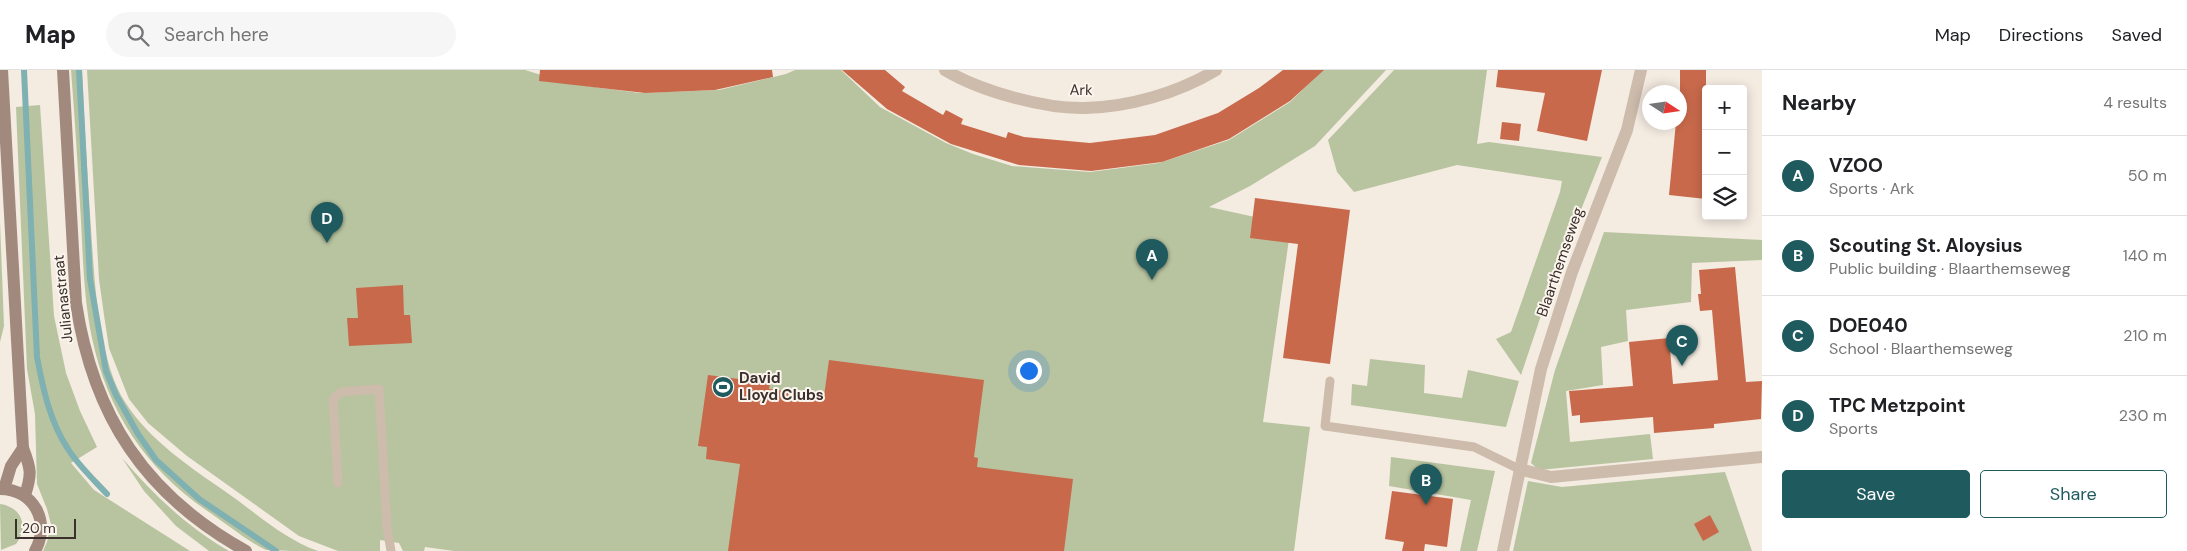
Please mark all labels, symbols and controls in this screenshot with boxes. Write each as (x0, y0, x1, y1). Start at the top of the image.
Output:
search box (106, 12, 456, 57)
text: Map (25, 19, 76, 50)
icon: search (124, 21, 152, 49)
text: Search here (164, 22, 269, 47)
text: Map (1935, 23, 1971, 47)
text: Directions (1999, 23, 2084, 47)
text: Saved (2112, 23, 2162, 47)
street label: Ark (1069, 80, 1093, 100)
north arrow (1642, 85, 1687, 130)
map controls (1702, 85, 1747, 220)
button: + (1702, 85, 1747, 130)
text: Nearby (1782, 89, 1856, 117)
text: 4 results (2103, 92, 2167, 113)
button: − (1702, 130, 1747, 175)
text: VZOO (1829, 153, 1883, 178)
text: A (1792, 165, 1804, 186)
text: 50 m (2128, 165, 2167, 186)
button: layers (1702, 175, 1747, 220)
text: Sports · Ark (1829, 178, 1914, 199)
pin: D (311, 202, 343, 243)
street label: Blaarthemseweg (1532, 205, 1588, 319)
text: Scouting St. Aloysius (1829, 233, 2023, 258)
pin: A (1136, 239, 1168, 280)
text: B (1793, 245, 1803, 266)
text: 140 m (2123, 245, 2167, 266)
street label: Julianastraat (48, 254, 78, 344)
text: Public building · Blaarthemseweg (1829, 258, 2071, 279)
text: DOE040 (1829, 313, 1908, 338)
pin: C (1666, 325, 1698, 366)
text: C (1792, 325, 1804, 346)
text: 210 m (2123, 325, 2167, 346)
text: School · Blaarthemseweg (1829, 338, 2013, 359)
your location (1016, 358, 1042, 384)
place label: David Lloyd Clubs (739, 368, 824, 405)
sports icon: David Lloyd Clubs (711, 375, 735, 399)
text: TPC Metzpoint (1829, 393, 1965, 418)
text: D (1792, 405, 1804, 426)
text: 230 m (2119, 405, 2167, 426)
text: Sports (1829, 418, 1878, 439)
pin: B (1410, 464, 1442, 505)
button: Save (1782, 470, 1970, 518)
button: Share (1980, 470, 2167, 518)
scale bar (15, 516, 76, 539)
text: 20 m (22, 519, 56, 537)

